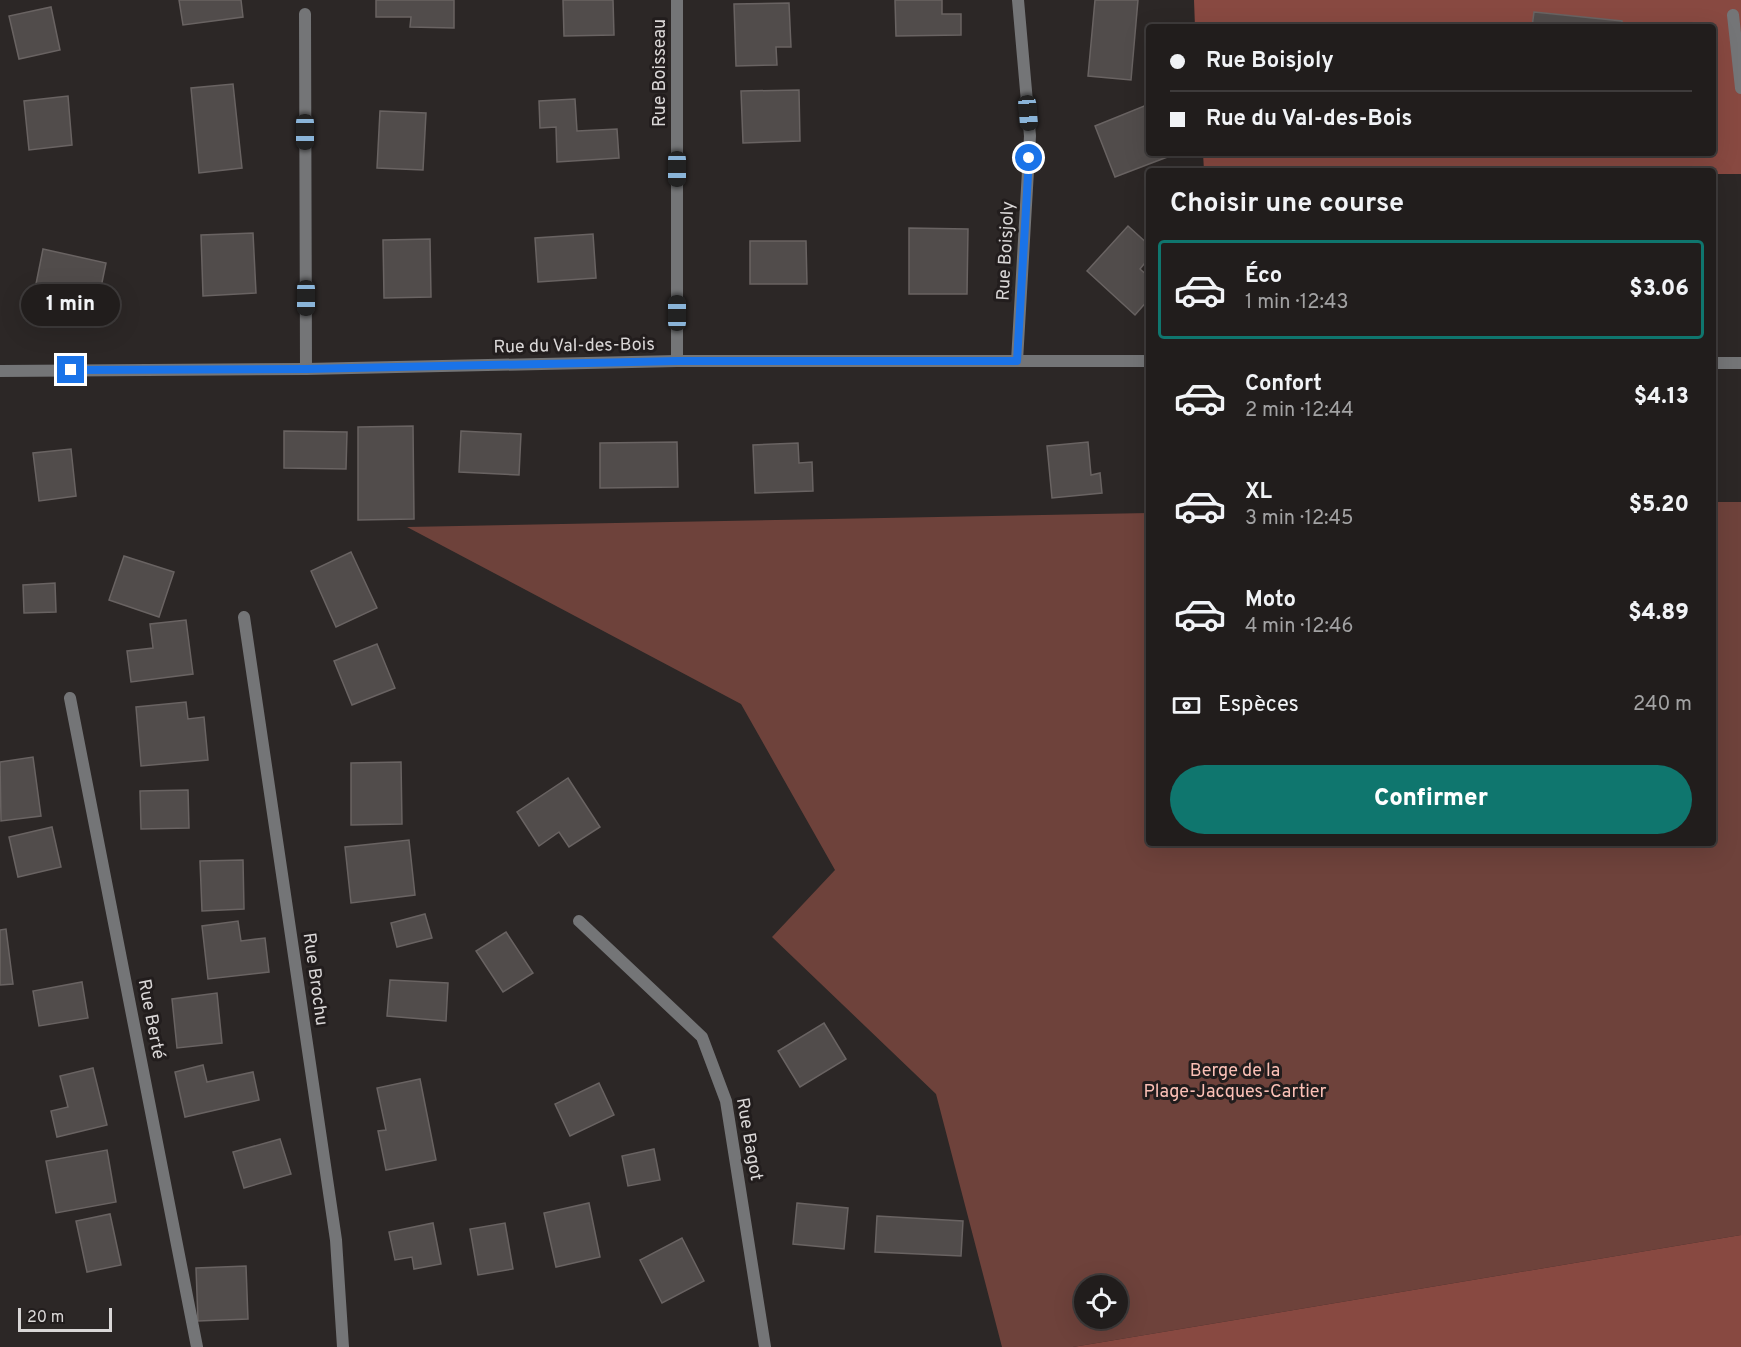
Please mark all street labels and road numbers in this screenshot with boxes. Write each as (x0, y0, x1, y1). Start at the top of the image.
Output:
street label: Rue Boisseau (649, 19, 672, 127)
street label: Rue Boisjoly (992, 201, 1021, 301)
street label: Rue du Val-des-Bois (493, 334, 655, 359)
street label: Rue Brochu (297, 931, 332, 1027)
street label: Rue Berté (132, 977, 170, 1061)
street label: Rue Bagot (730, 1096, 767, 1183)

